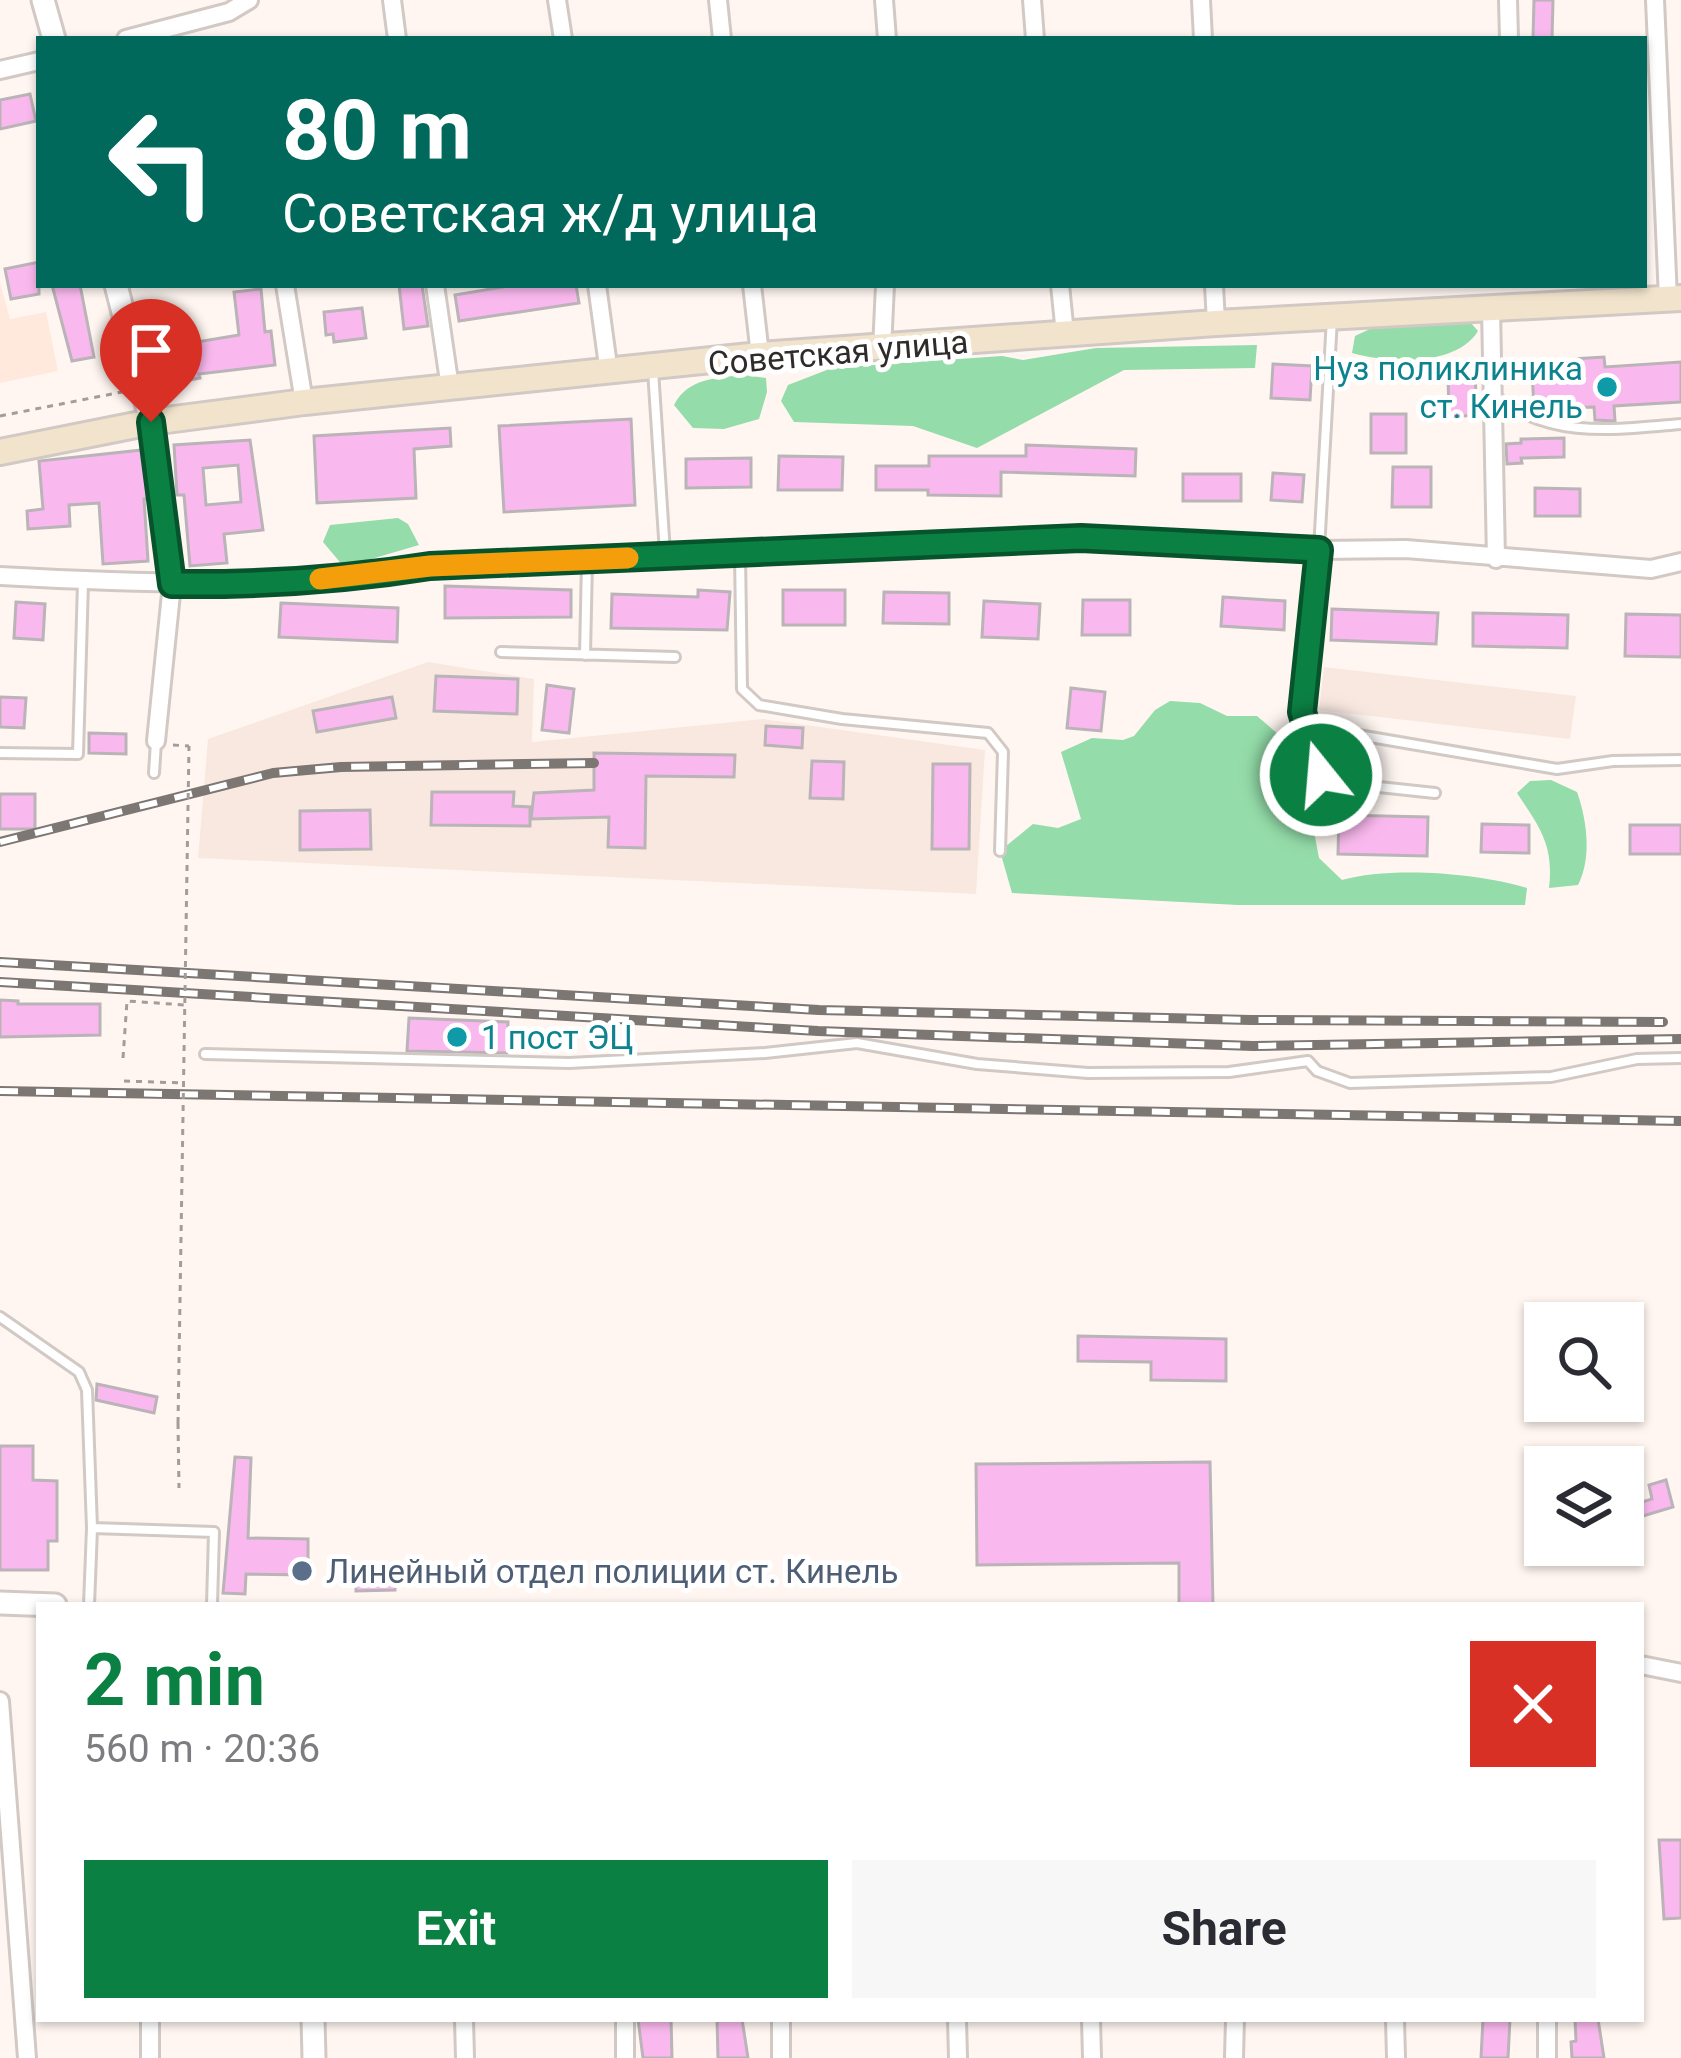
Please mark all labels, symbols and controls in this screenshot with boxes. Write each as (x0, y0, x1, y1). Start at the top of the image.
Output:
text: 80 m (282, 81, 472, 180)
icon: left (84, 84, 240, 240)
text: Советская ж/д улица (282, 182, 819, 245)
pin (100, 299, 202, 422)
icon: arrive (118, 317, 184, 383)
street label: Советская улица (706, 322, 970, 383)
place label: Нуз поликлиника ст. Кинель (1313, 349, 1583, 426)
marker: Нуз поликлиника ст. Кинель (1594, 374, 1620, 400)
position arrow (1258, 712, 1384, 838)
place label: 1 пост ЭЦ (481, 1018, 633, 1057)
marker: 1 пост ЭЦ (444, 1024, 470, 1050)
map controls (1524, 1302, 1644, 1566)
button: search (1524, 1302, 1644, 1422)
button: layers (1524, 1446, 1644, 1566)
place label: Линейный отдел полиции ст. Кинель (326, 1552, 899, 1591)
marker: Линейный отдел полиции ст. Кинель (289, 1558, 315, 1584)
text: 2 min (84, 1638, 265, 1723)
button: close (1470, 1641, 1596, 1767)
text: 560 m · 20:36 (84, 1726, 320, 1772)
button: Exit (84, 1860, 828, 1998)
button: Share (852, 1860, 1596, 1998)

